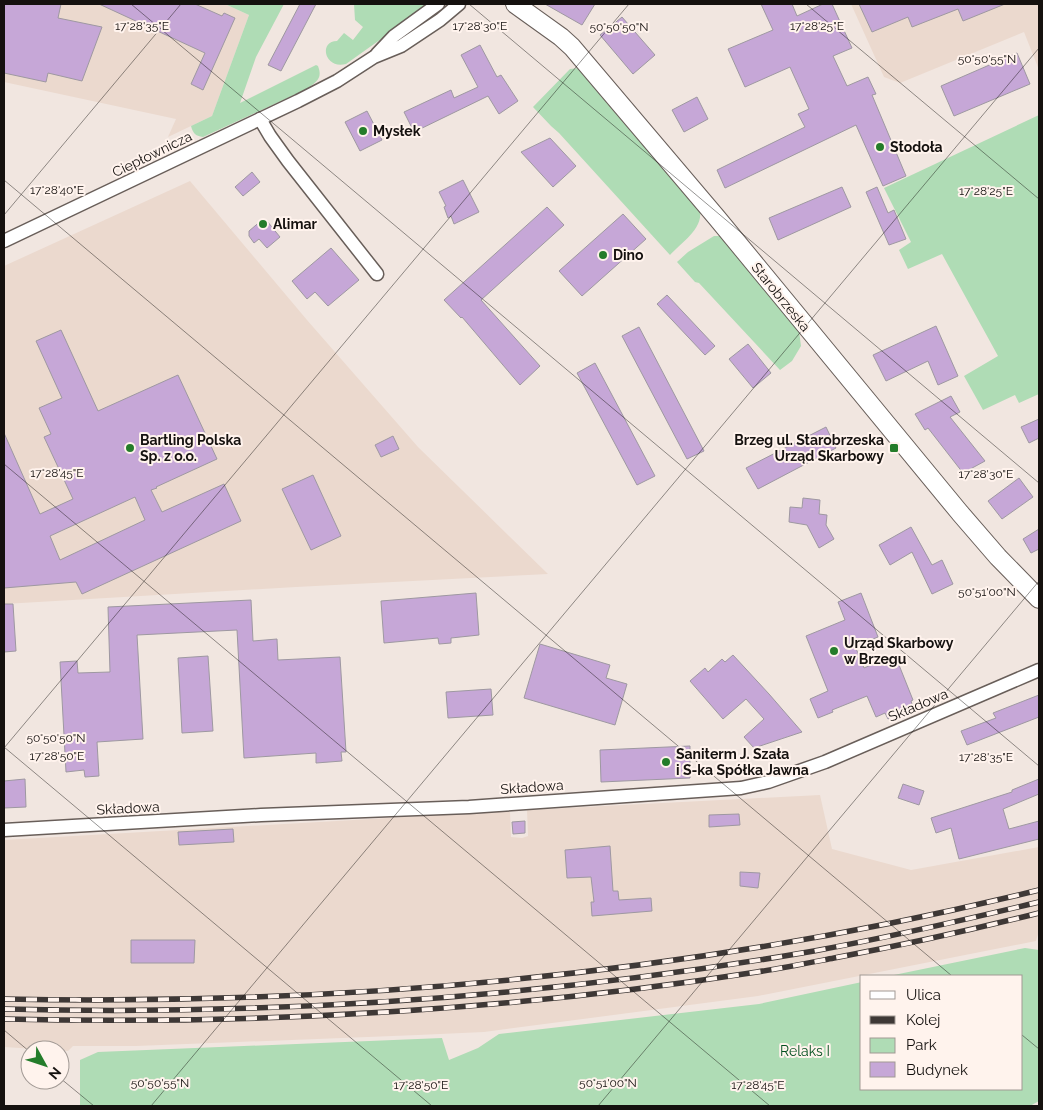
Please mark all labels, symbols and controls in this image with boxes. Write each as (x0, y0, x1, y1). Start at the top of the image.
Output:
text: 17°28'35"E (115, 19, 169, 33)
text: 17°28'30"E (453, 19, 507, 33)
text: 17°28'25"E (790, 19, 844, 33)
text: 50°50'50"N (589, 20, 649, 34)
text: 50°50'55"N (958, 52, 1016, 66)
place label: Mysłek (373, 123, 421, 139)
marker: Mysłek (357, 125, 369, 137)
street label: Ciepłownicza (110, 128, 194, 180)
place label: Stodoła (890, 139, 943, 155)
marker: Stodoła (874, 141, 886, 153)
text: 17°28'40"E (30, 183, 84, 197)
text: 17°28'25"E (959, 184, 1013, 198)
place label: Alimar (273, 216, 317, 232)
marker: Alimar (257, 218, 269, 230)
place label: Dino (613, 247, 644, 263)
marker: Dino (597, 249, 609, 261)
street label: Starobrzeska (748, 259, 814, 335)
place label: Bartling Polska Sp. z o.o. (140, 432, 241, 464)
place label: Brzeg ul. Starobrzeska Urząd Skarbowy (734, 432, 884, 464)
marker: Bartling Polska Sp. z o.o. (124, 442, 136, 454)
marker: Brzeg ul. Starobrzeska Urząd Skarbowy (888, 442, 900, 454)
text: 17°28'45"E (30, 466, 84, 480)
text: 17°28'30"E (959, 467, 1013, 481)
text: 50°51'00"N (958, 585, 1016, 599)
place label: Urząd Skarbowy w Brzegu (844, 635, 954, 667)
marker: Urząd Skarbowy w Brzegu (828, 645, 840, 657)
street label: Składowa (886, 685, 950, 725)
text: 50°50'50"N (26, 731, 86, 745)
place label: Saniterm J. Szała i S-ka Spółka Jawna (676, 746, 809, 778)
text: 17°28'50"E (30, 749, 84, 763)
text: 17°28'35"E (959, 750, 1013, 764)
marker: Saniterm J. Szała i S-ka Spółka Jawna (660, 756, 672, 768)
street label: Składowa (500, 777, 564, 797)
street label: Składowa (96, 798, 160, 818)
legend (860, 975, 1023, 1090)
text: Ulica (906, 986, 941, 1004)
text: Kolej (906, 1011, 940, 1029)
text: Park (906, 1036, 937, 1054)
north arrow (20, 1040, 70, 1090)
park label: Relaks I (780, 1043, 830, 1059)
text: Budynek (906, 1061, 968, 1079)
text: N (45, 1064, 65, 1083)
text: 50°50'55"N (131, 1076, 189, 1090)
text: 50°51'00"N (579, 1076, 637, 1090)
text: 17°28'50"E (394, 1078, 448, 1092)
text: 17°28'45"E (731, 1078, 785, 1092)

